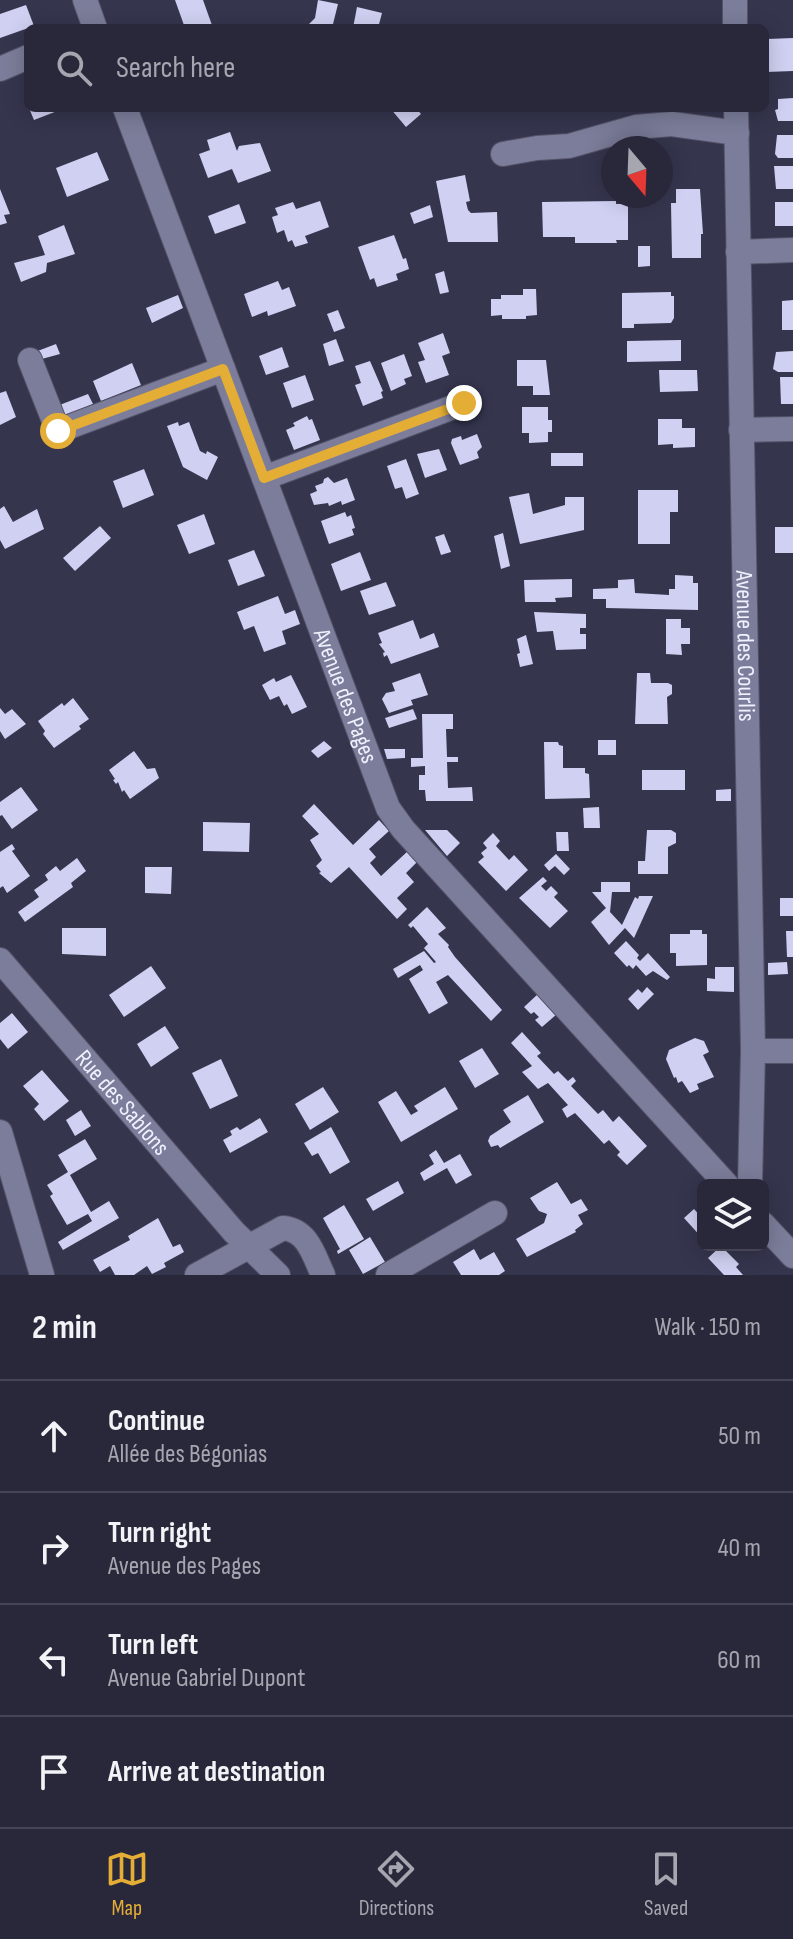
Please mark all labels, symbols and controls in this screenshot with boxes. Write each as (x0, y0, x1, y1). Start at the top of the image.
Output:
search box (24, 24, 769, 112)
icon: search (52, 46, 96, 90)
text: Search here (116, 50, 235, 86)
north arrow (601, 136, 673, 208)
route end (446, 385, 482, 421)
route start (40, 413, 76, 449)
street label: Avenue des Courlis (729, 569, 761, 722)
street label: Avenue des Pages (307, 624, 384, 767)
street label: Rue des Sablons (69, 1044, 175, 1161)
map controls (697, 1179, 769, 1251)
button: layers (697, 1179, 769, 1251)
text: 2 min (32, 1307, 97, 1348)
text: Walk · 150 m (655, 1312, 761, 1343)
text: Continue (108, 1403, 205, 1439)
icon: ahead (32, 1414, 76, 1458)
text: 50 m (718, 1421, 761, 1452)
text: Allée des Bégonias (108, 1439, 267, 1470)
text: Turn right (108, 1515, 211, 1551)
icon: right (32, 1526, 76, 1570)
text: 40 m (718, 1533, 761, 1564)
text: Avenue des Pages (108, 1551, 261, 1582)
text: Turn left (108, 1627, 198, 1663)
icon: left (32, 1638, 76, 1682)
text: 60 m (717, 1645, 761, 1676)
text: Avenue Gabriel Dupont (108, 1663, 306, 1694)
icon: arrive (32, 1750, 76, 1794)
text: Arrive at destination (108, 1754, 325, 1790)
tab: Map (105, 1847, 149, 1922)
tab: Directions (359, 1847, 434, 1922)
tab: Saved (644, 1847, 688, 1922)

